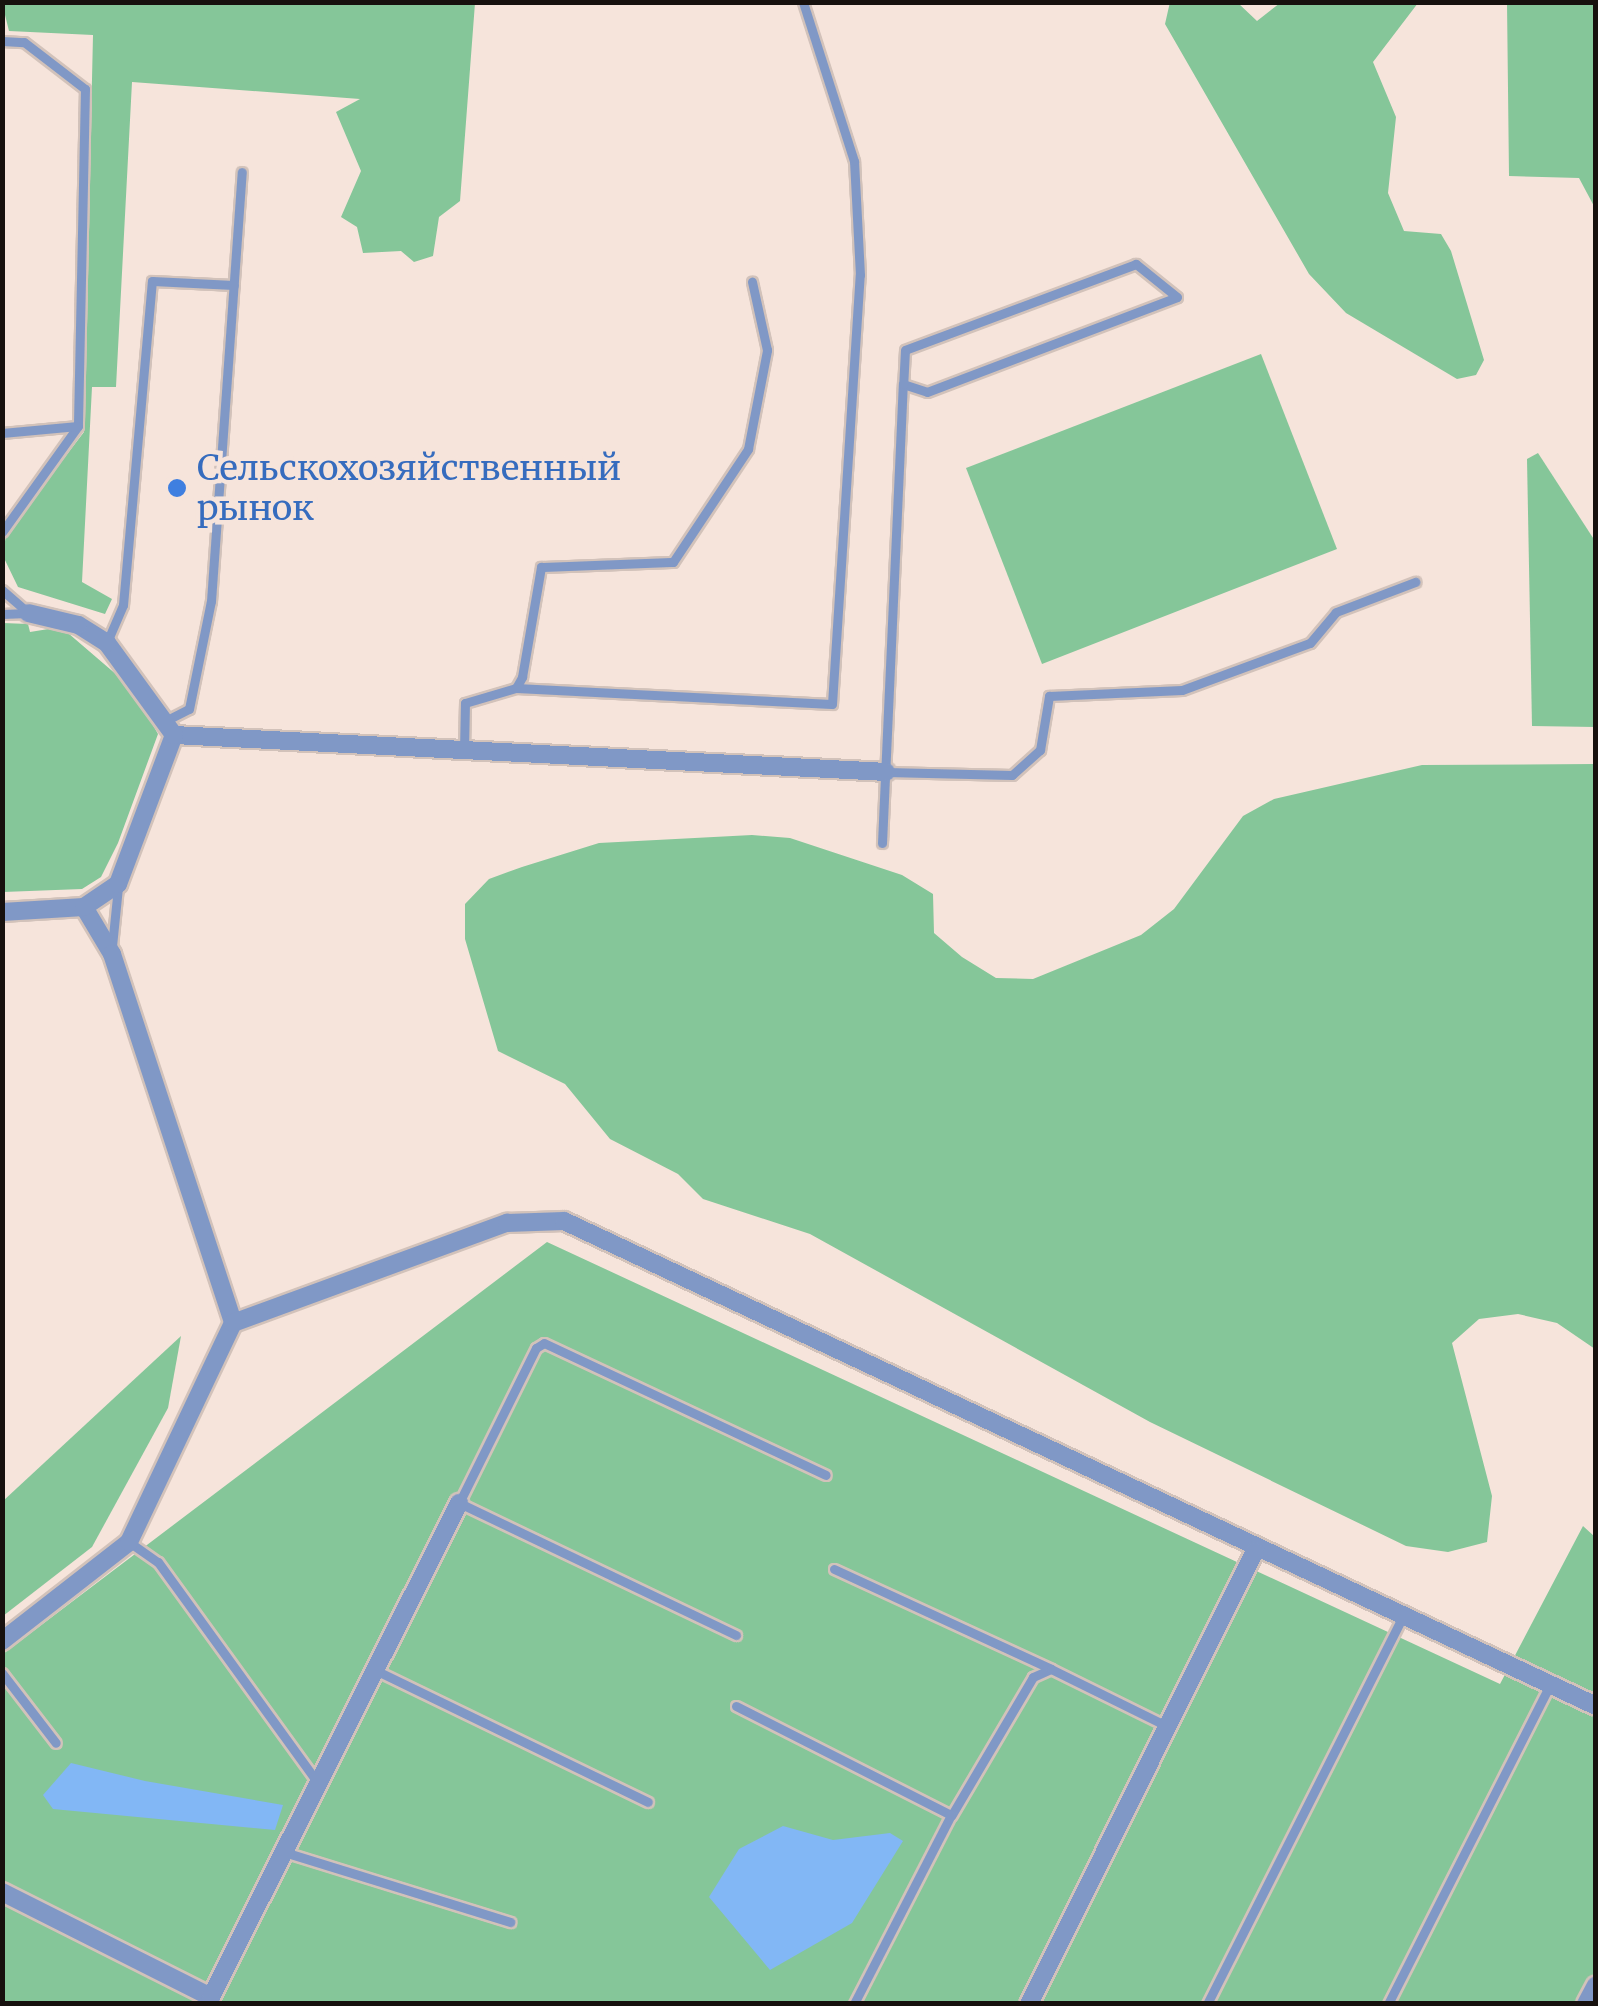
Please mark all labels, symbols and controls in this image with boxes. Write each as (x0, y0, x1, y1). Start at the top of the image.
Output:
place label: Сельскохозяйственный рынок (197, 447, 621, 529)
marker: Сельскохозяйственный рынок (166, 477, 188, 499)

